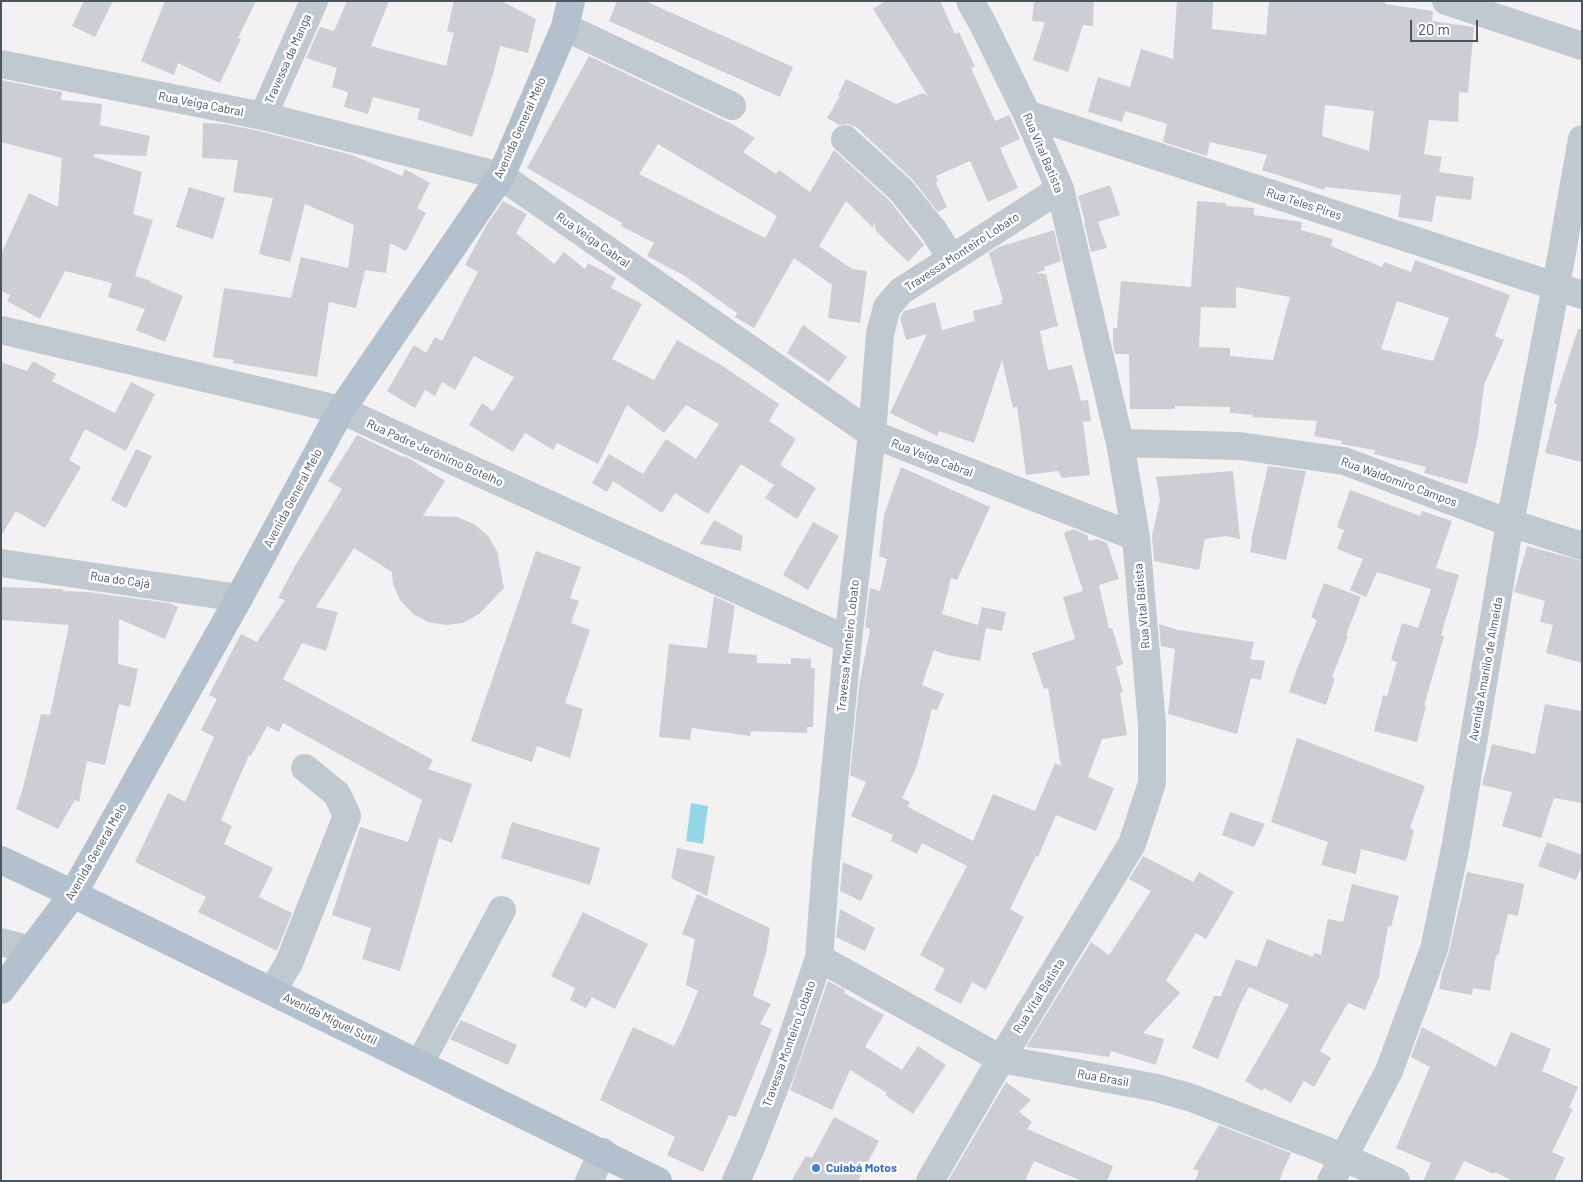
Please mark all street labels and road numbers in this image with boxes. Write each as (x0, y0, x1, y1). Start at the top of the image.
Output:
street label: Travessa da Manga (262, 12, 314, 106)
street label: Avenida General Melo (491, 75, 549, 181)
street label: Rua Veiga Cabral (157, 89, 245, 119)
street label: Rua Vital Batista (1020, 111, 1066, 195)
street label: Rua Teles Pires (1264, 185, 1344, 223)
street label: Rua Veiga Cabral (554, 209, 632, 271)
street label: Travessa Monteiro Lobato (902, 210, 1022, 294)
street label: Rua Padre Jerônimo Botelho (365, 416, 505, 490)
street label: Rua Veiga Cabral (889, 436, 975, 480)
street label: Avenida General Melo (261, 446, 325, 550)
street label: Rua Waldomiro Campos (1339, 454, 1459, 510)
street label: Rua Vital Batista (1131, 563, 1153, 649)
street label: Rua do Cajá (89, 569, 151, 591)
street label: Travessa Monteiro Lobato (834, 579, 862, 713)
street label: Avenida Amarílio de Almeida (1466, 596, 1506, 742)
street label: Avenida General Melo (62, 801, 130, 903)
street label: Rua Vital Batista (1010, 956, 1068, 1036)
street label: Travessa Monteiro Lobato (759, 979, 819, 1109)
street label: Avenida Miguel Sutil (280, 990, 380, 1048)
street label: Rua Brasil (1076, 1066, 1130, 1090)

